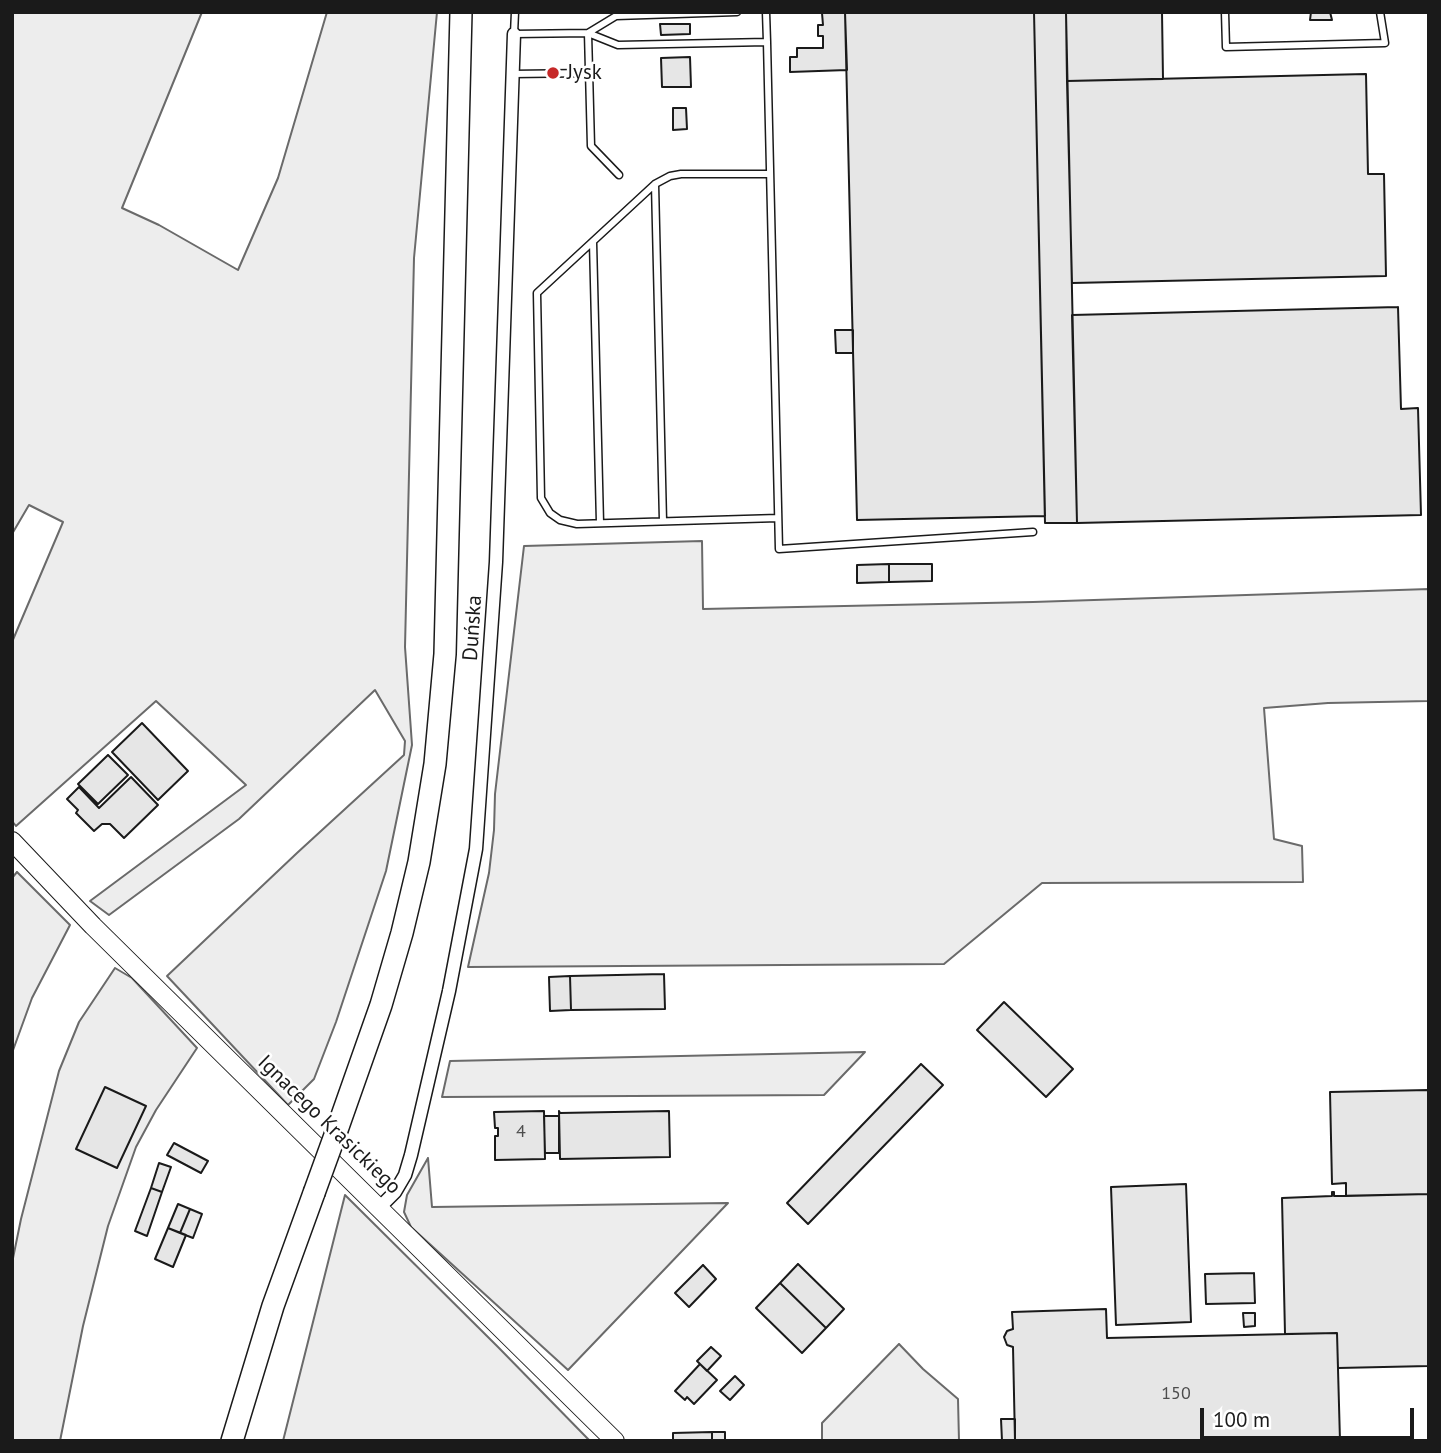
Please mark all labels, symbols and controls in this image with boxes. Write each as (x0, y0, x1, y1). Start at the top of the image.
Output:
place label: Jysk (567, 60, 602, 86)
marker: Jysk (545, 65, 561, 81)
street label: Duńska (458, 594, 488, 662)
street label: Ignacego Krasickiego (252, 1050, 406, 1200)
house number: 4 (516, 1121, 526, 1143)
house number: 150 (1161, 1383, 1191, 1405)
scale bar (1203, 1394, 1416, 1438)
text: 100 m (1213, 1406, 1270, 1433)

